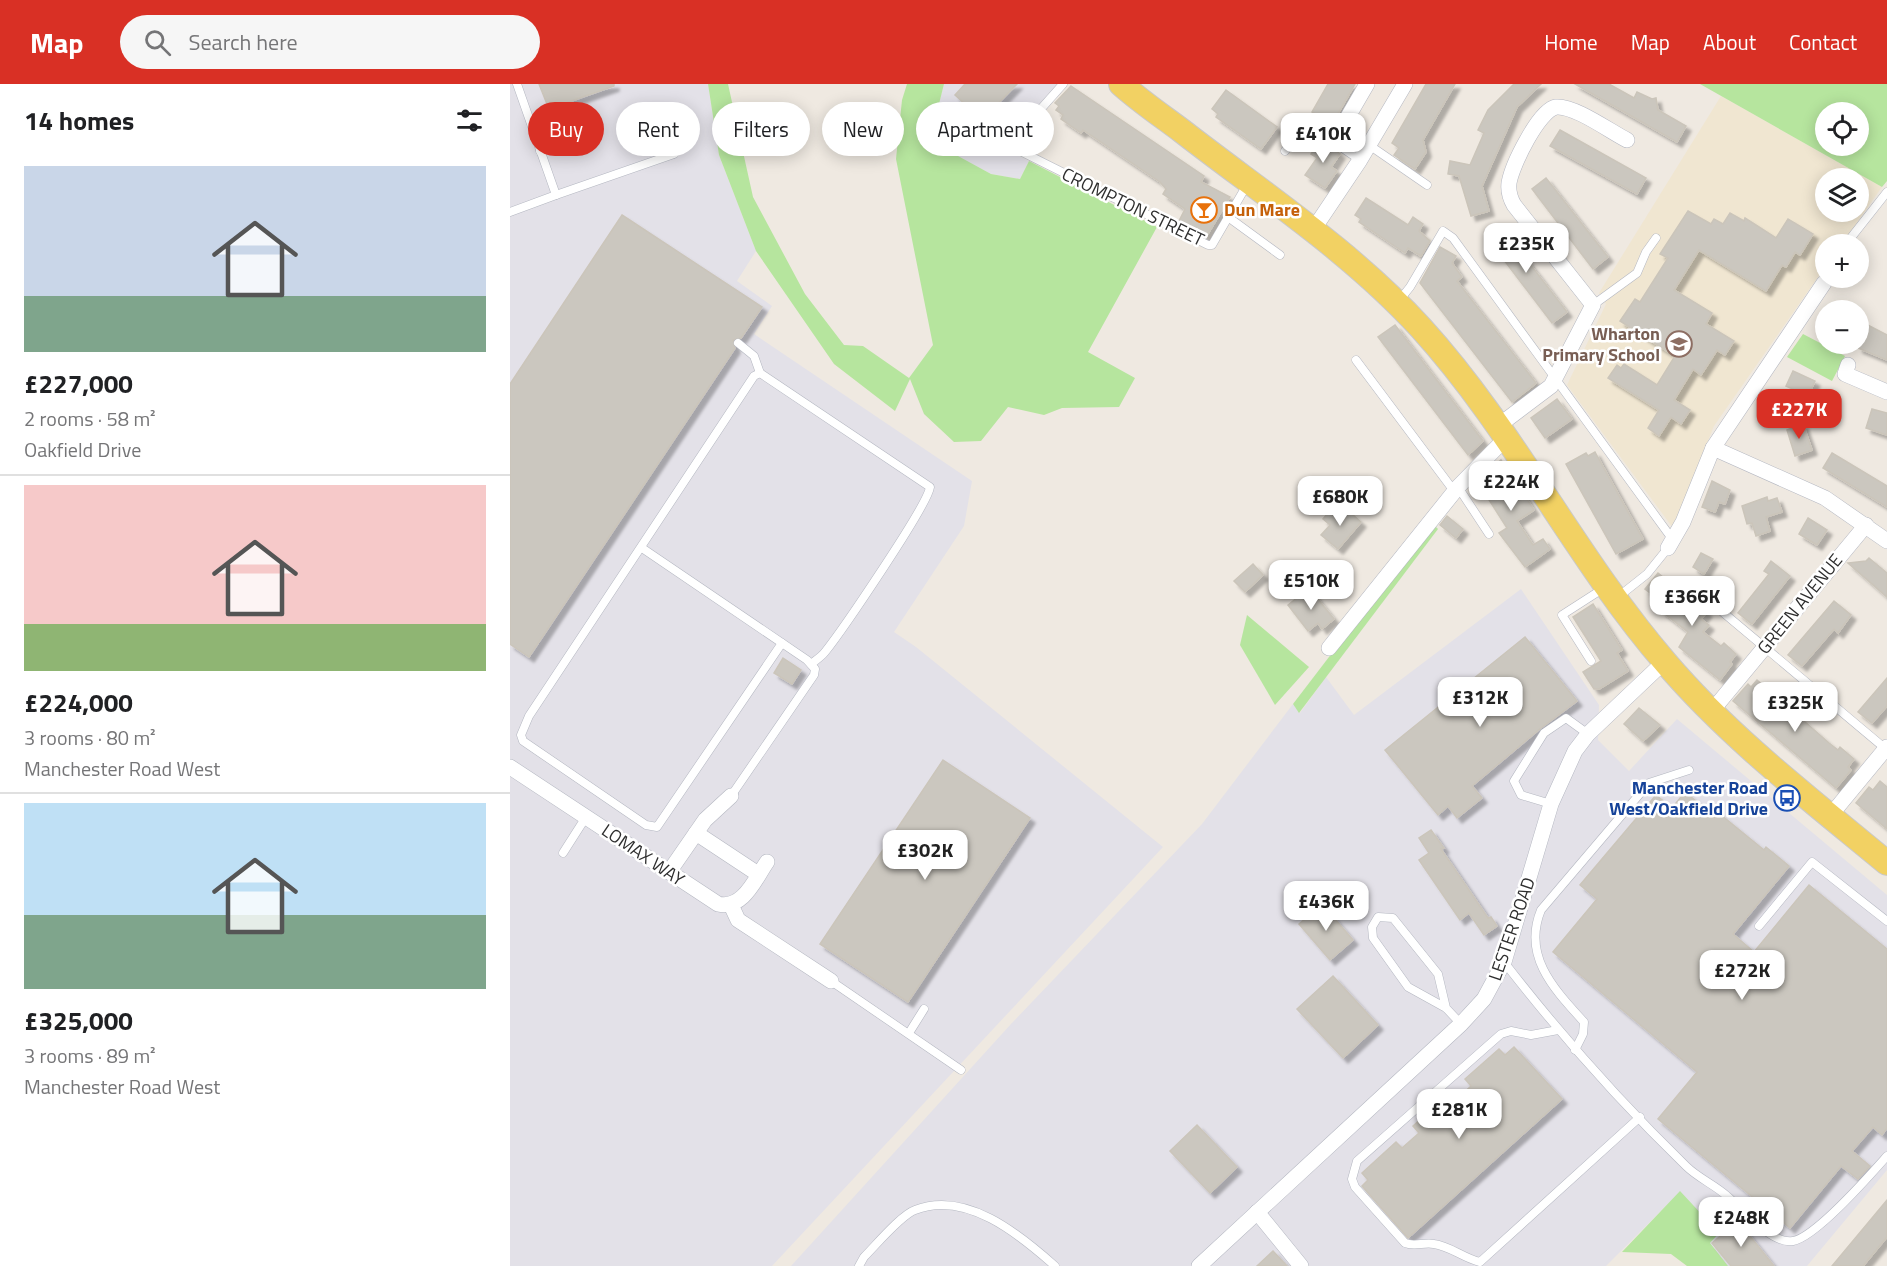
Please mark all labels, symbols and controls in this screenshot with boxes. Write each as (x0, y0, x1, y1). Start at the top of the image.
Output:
search box (120, 15, 540, 69)
text: Map (30, 21, 84, 64)
text: Search here (189, 25, 298, 59)
icon: search (141, 26, 174, 59)
text: Home (1544, 26, 1598, 58)
text: Map (1631, 26, 1670, 58)
text: About (1703, 26, 1756, 58)
text: Contact (1789, 26, 1857, 58)
text: 14 homes (24, 101, 134, 140)
chip: Buy (528, 102, 604, 156)
chip: Rent (616, 102, 700, 156)
chip: Filters (712, 102, 810, 156)
chip: New (822, 102, 904, 156)
chip: Apartment (916, 102, 1054, 156)
map controls (1815, 102, 1869, 354)
button: locate (1815, 102, 1869, 156)
icon: filters (453, 104, 486, 137)
pin: £410K (1281, 113, 1365, 164)
text: £410K (1295, 117, 1351, 148)
street label: CROMPTON STREET (1057, 160, 1209, 253)
button: layers (1815, 168, 1869, 222)
bar icon: Dun Mare (1189, 195, 1219, 225)
place label: Dun Mare (1224, 196, 1300, 223)
icon: home (201, 205, 309, 313)
pin: £235K (1484, 223, 1568, 274)
text: £235K (1498, 227, 1554, 258)
button: + (1815, 234, 1869, 288)
button: − (1815, 300, 1869, 354)
place label: Wharton Primary School (1542, 320, 1660, 368)
school or university icon: Wharton Primary School (1664, 329, 1694, 359)
text: £227,000 (24, 364, 133, 403)
pin: £227K (1757, 389, 1841, 440)
text: £227K (1771, 393, 1827, 424)
text: 2 rooms · 58 m² (24, 403, 156, 434)
text: Oakfield Drive (24, 434, 141, 465)
pin: £224K (1469, 461, 1553, 512)
text: £224K (1483, 465, 1539, 496)
pin: £680K (1298, 476, 1382, 527)
text: £680K (1312, 480, 1368, 511)
icon: home (201, 524, 309, 632)
street label: GREEN AVENUE (1751, 548, 1849, 660)
pin: £510K (1269, 560, 1353, 611)
text: £510K (1283, 564, 1339, 595)
pin: £366K (1650, 576, 1734, 627)
text: £366K (1664, 580, 1720, 611)
pin: £312K (1438, 677, 1522, 728)
text: £312K (1452, 681, 1508, 712)
pin: £325K (1753, 682, 1837, 733)
text: £224,000 (24, 683, 133, 722)
text: £325K (1767, 686, 1823, 717)
text: 3 rooms · 80 m² (24, 722, 156, 753)
text: Manchester Road West (24, 753, 220, 784)
place label: Manchester Road West/Oakfield Drive (1609, 774, 1768, 822)
bus stop icon: Manchester Road West/Oakfield Drive (1772, 783, 1802, 813)
street label: LOMAX WAY (596, 817, 691, 893)
pin: £302K (883, 830, 967, 881)
text: £302K (897, 834, 953, 865)
icon: home (201, 842, 309, 950)
street label: LESTER ROAD (1481, 873, 1542, 984)
pin: £436K (1284, 881, 1368, 932)
text: £436K (1298, 885, 1354, 916)
pin: £272K (1700, 950, 1784, 1001)
text: £272K (1714, 954, 1770, 985)
text: £325,000 (24, 1001, 133, 1040)
text: 3 rooms · 89 m² (24, 1040, 156, 1071)
text: Manchester Road West (24, 1071, 220, 1102)
pin: £281K (1417, 1089, 1501, 1140)
text: £281K (1431, 1093, 1487, 1124)
pin: £248K (1699, 1197, 1783, 1248)
text: £248K (1713, 1201, 1769, 1232)

